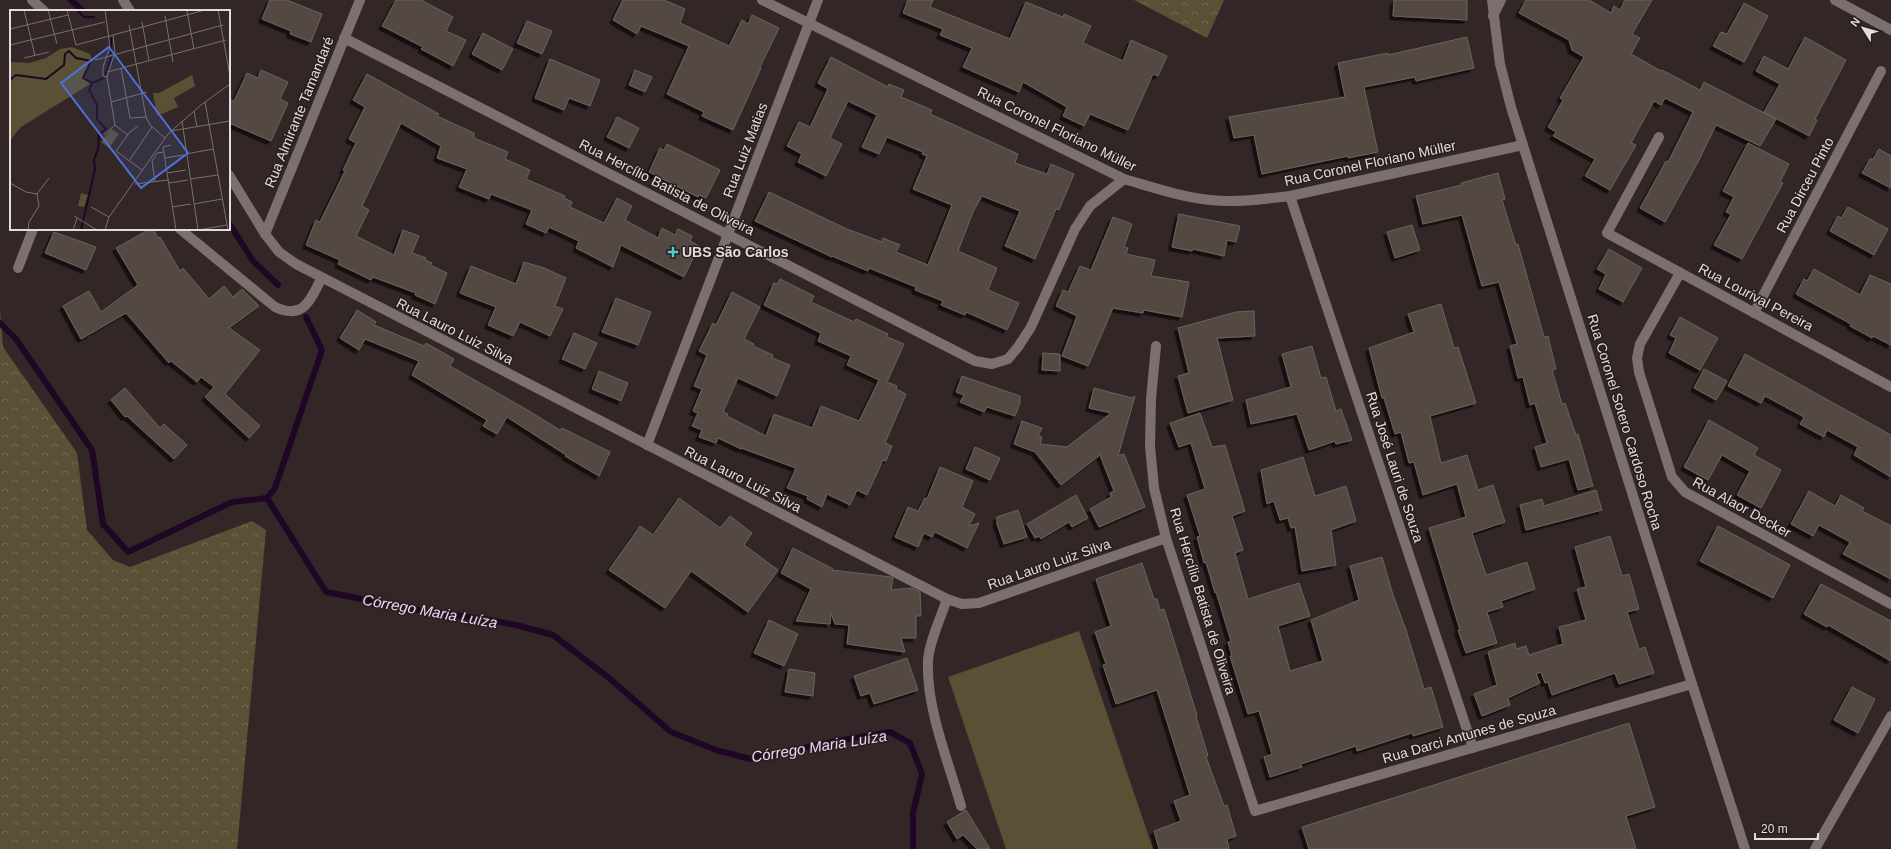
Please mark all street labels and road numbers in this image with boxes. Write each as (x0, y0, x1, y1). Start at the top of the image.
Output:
street label: Rua Almirante Tamandaré (261, 34, 337, 190)
street label: Rua Coronel Floriano Müller (975, 83, 1139, 175)
street label: Rua Luiz Matias (720, 100, 770, 200)
street label: Rua Dirceu Pinto (1773, 134, 1837, 235)
street label: Rua Hercílio Batista de Oliveira (577, 136, 757, 238)
street label: Rua Coronel Floriano Müller (1283, 137, 1458, 189)
street label: Rua Lourival Pereira (1696, 260, 1816, 334)
street label: Rua Lauro Luiz Silva (394, 295, 516, 368)
street label: Rua Coronel Sotero Cardoso Rocha (1584, 312, 1666, 532)
street label: Rua José Lauri de Souza (1363, 390, 1427, 544)
street label: Rua Lauro Luiz Silva (682, 443, 804, 516)
street label: Rua Alaor Decker (1690, 473, 1794, 541)
street label: Rua Hercílio Batista de Oliveira (1167, 506, 1239, 697)
street label: Rua Lauro Luiz Silva (985, 535, 1113, 593)
street label: Rua Darci Antunes de Souza (1380, 701, 1558, 766)

